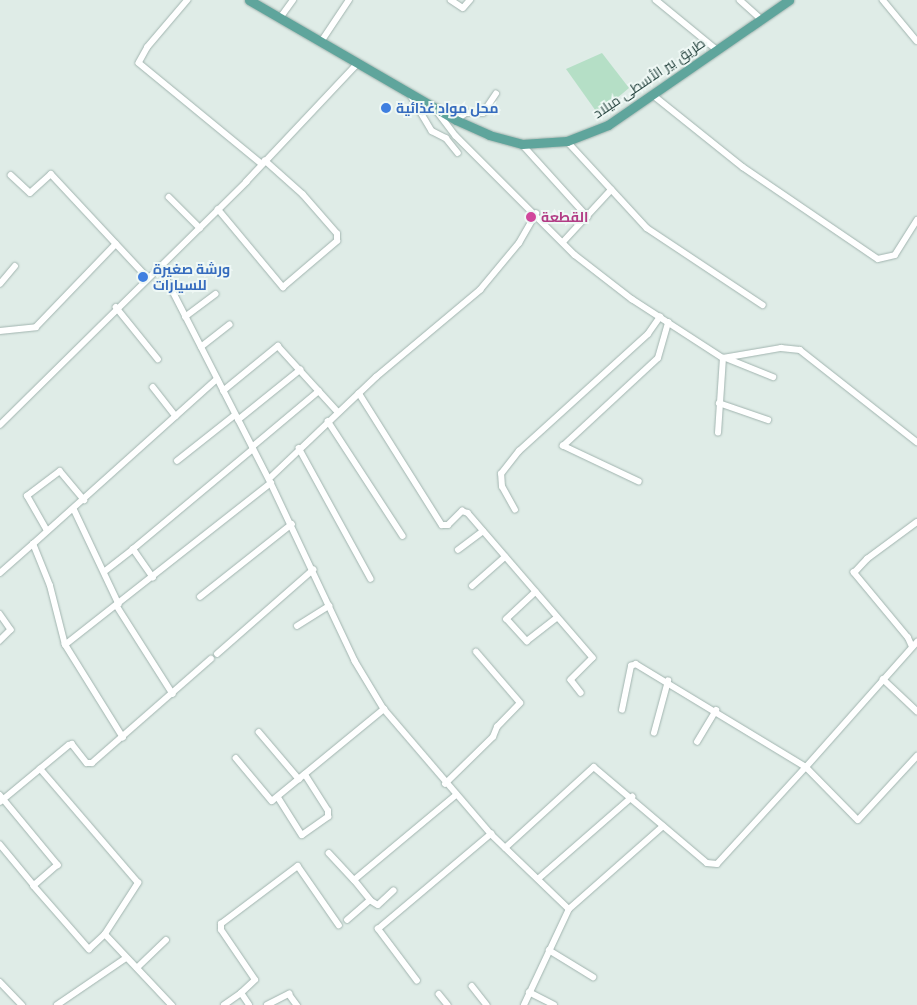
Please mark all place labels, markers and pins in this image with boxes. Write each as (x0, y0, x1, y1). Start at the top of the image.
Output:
place label: محل مواد غذائية (396, 100, 499, 116)
marker: محل مواد غذائية (380, 102, 392, 114)
place label: القطعة (541, 209, 588, 225)
marker: القطعة (525, 211, 537, 223)
place label: ورشة صغيرة للسيارات (153, 261, 230, 294)
marker: ورشة صغيرة للسيارات (137, 271, 149, 283)

